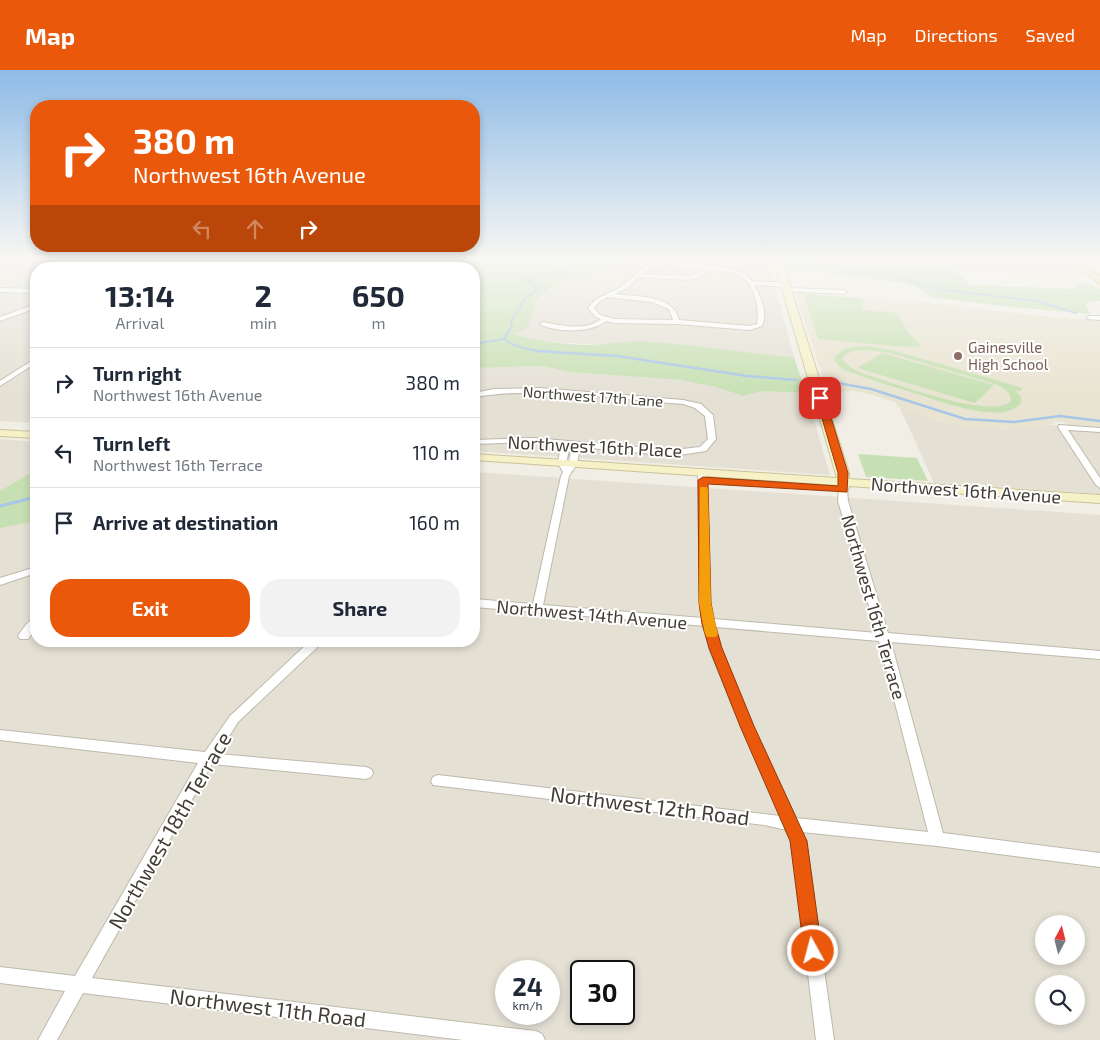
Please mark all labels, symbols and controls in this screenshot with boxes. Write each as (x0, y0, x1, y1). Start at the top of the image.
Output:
text: Map (25, 21, 75, 50)
text: Map (850, 24, 887, 46)
text: Directions (915, 24, 998, 46)
text: Saved (1026, 24, 1075, 46)
text: 380 m (133, 119, 235, 161)
icon: right (50, 120, 115, 185)
text: Northwest 16th Avenue (133, 161, 366, 187)
icon: left (188, 215, 216, 243)
icon: ahead (241, 215, 269, 243)
icon: right (294, 215, 322, 243)
text: 13:14 (105, 277, 175, 313)
text: 2 (255, 277, 272, 313)
text: 650 (352, 277, 405, 313)
text: Arrival (115, 313, 164, 332)
text: min (250, 313, 277, 332)
text: m (371, 313, 385, 332)
place label: Gainesville High School (968, 338, 1049, 373)
marker: Gainesville High School (952, 350, 964, 362)
text: Turn right (93, 362, 181, 385)
icon: right (50, 369, 78, 397)
text: 380 m (406, 371, 460, 394)
pin (799, 377, 841, 419)
street label: Northwest 17th Lane (522, 382, 664, 410)
icon: arrive (806, 384, 834, 412)
text: Northwest 16th Avenue (93, 385, 262, 404)
street label: Northwest 16th Place (507, 430, 683, 462)
text: Turn left (93, 432, 170, 455)
icon: left (50, 439, 78, 467)
text: 110 m (413, 441, 460, 464)
text: Northwest 16th Terrace (93, 455, 263, 474)
street label: Northwest 16th Avenue (870, 472, 1062, 508)
icon: arrive (50, 509, 78, 537)
text: Arrive at destination (93, 511, 278, 534)
text: 160 m (409, 511, 460, 534)
street label: Northwest 16th Terrace (837, 512, 911, 702)
button: Exit (50, 579, 250, 637)
button: Share (260, 579, 460, 637)
street label: Northwest 14th Avenue (496, 595, 688, 633)
street label: Northwest 18th Terrace (102, 727, 236, 933)
street label: Northwest 12th Road (549, 780, 751, 830)
north arrow (1035, 915, 1085, 965)
map controls (1035, 915, 1085, 1025)
position arrow (786, 924, 838, 976)
speed limit sign: 30 (570, 960, 635, 1025)
text: 24 (512, 971, 543, 1001)
button: search (1035, 975, 1085, 1025)
street label: Northwest 11th Road (169, 983, 367, 1031)
text: km/h (513, 998, 542, 1012)

